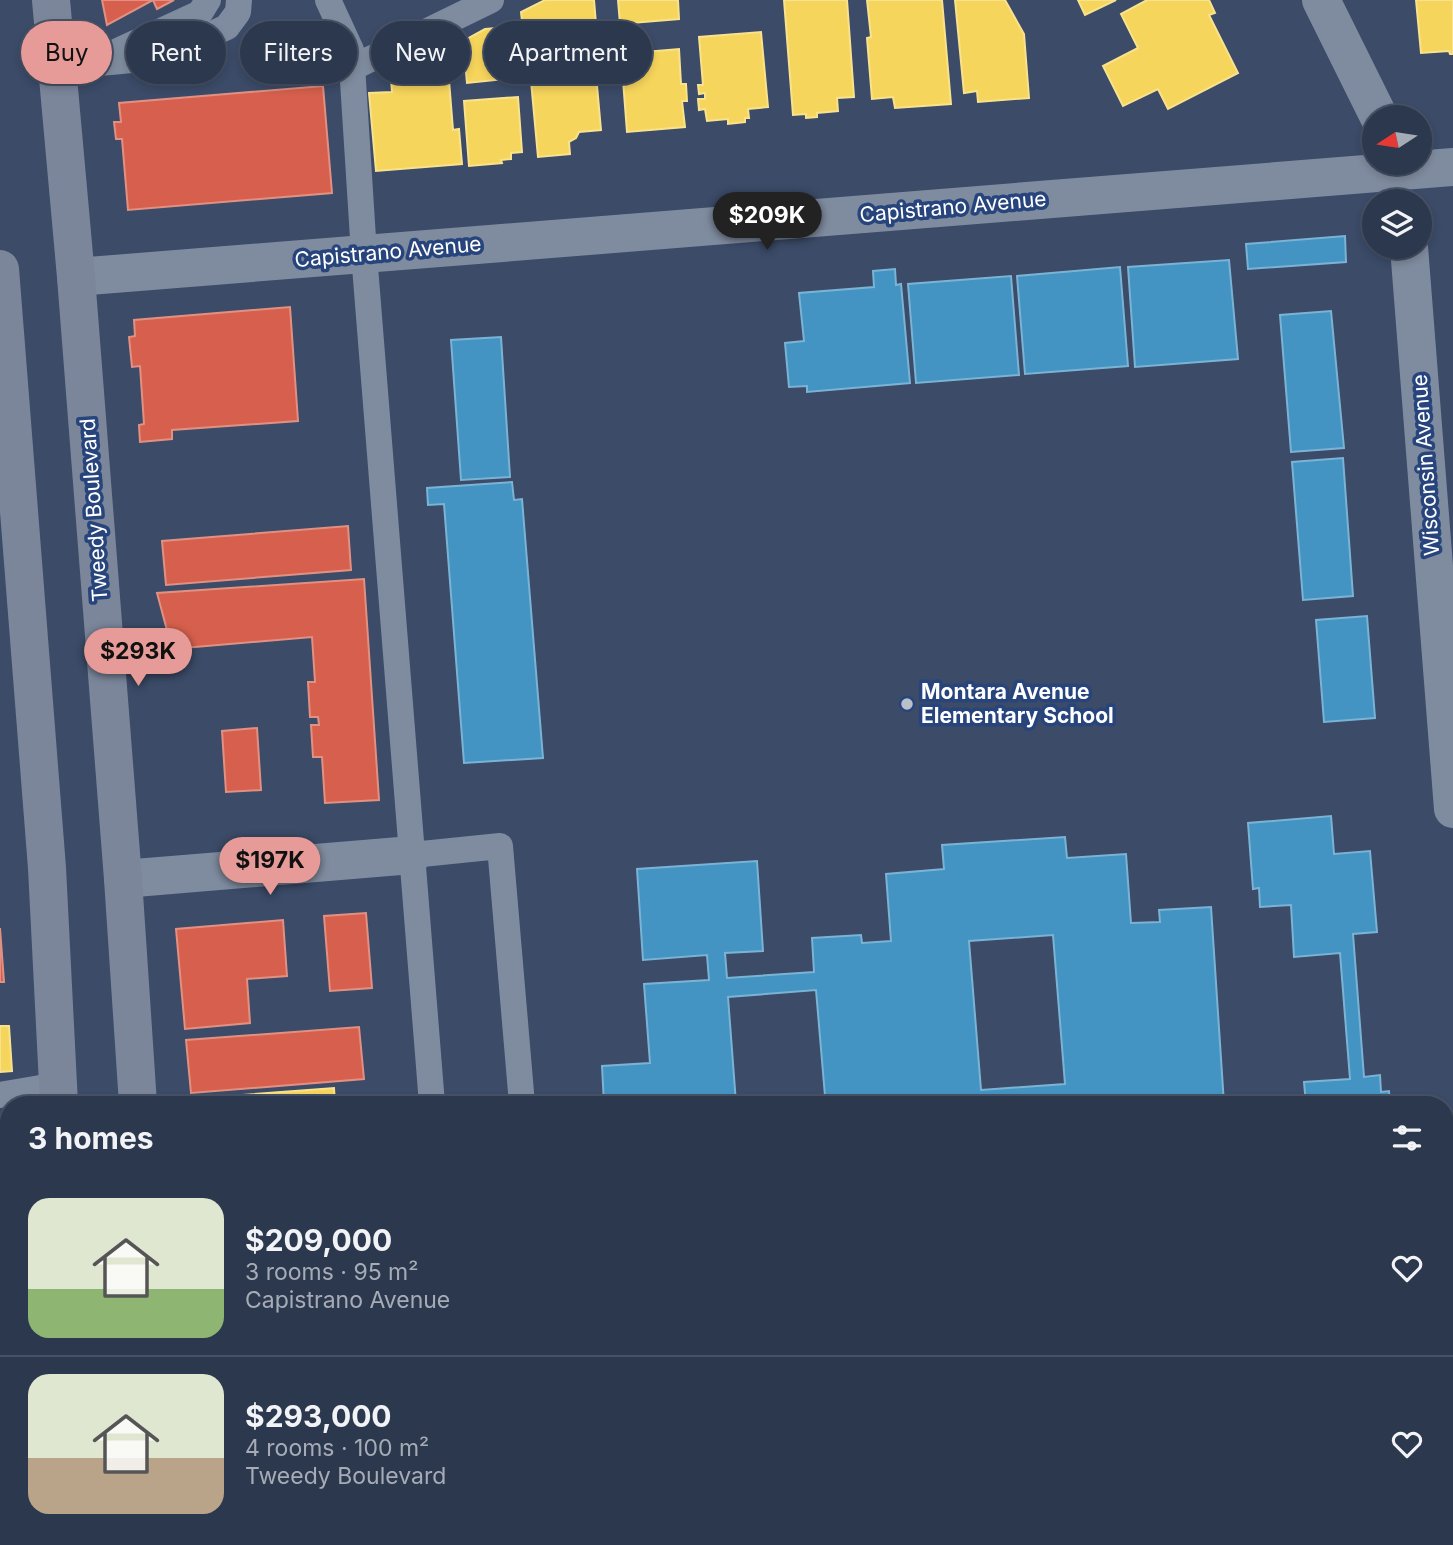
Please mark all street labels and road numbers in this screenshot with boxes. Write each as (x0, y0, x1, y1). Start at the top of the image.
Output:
street label: Capistrano Avenue (859, 186, 1047, 227)
street label: Capistrano Avenue (294, 231, 482, 272)
street label: Wisconsin Avenue (1407, 373, 1444, 557)
street label: Tweedy Boulevard (75, 417, 112, 603)

